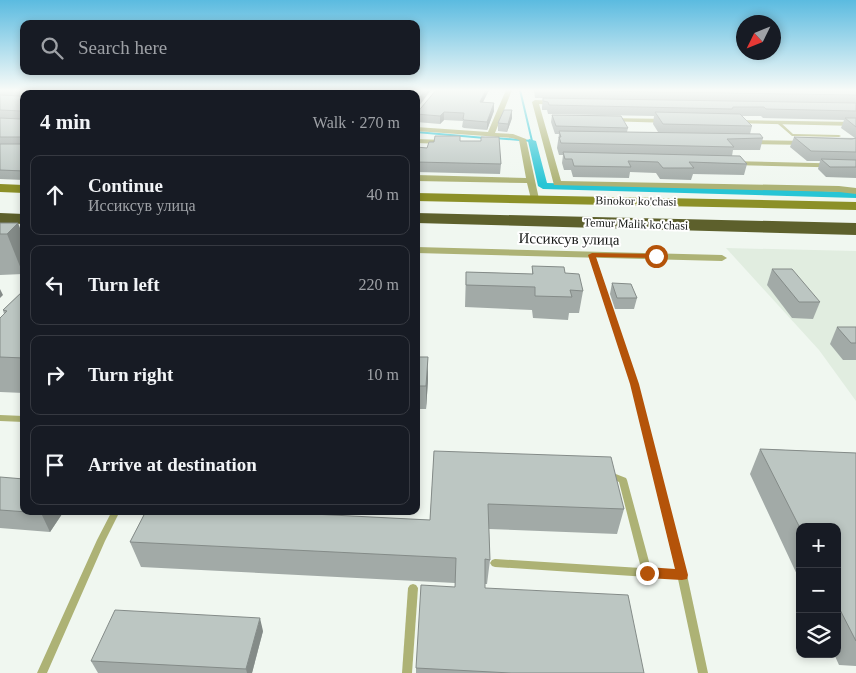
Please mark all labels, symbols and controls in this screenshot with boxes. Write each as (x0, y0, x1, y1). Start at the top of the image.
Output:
north arrow (736, 15, 781, 60)
search box (20, 20, 420, 75)
icon: search (38, 34, 66, 62)
text: Search here (78, 37, 167, 58)
text: 4 min (40, 110, 91, 134)
text: Walk · 270 m (313, 114, 400, 131)
text: Continue (88, 175, 163, 196)
icon: ahead (41, 181, 69, 209)
text: 40 m (367, 186, 399, 203)
street label: Binokor ko'chasi (595, 193, 677, 209)
text: Иссиксув улица (88, 197, 196, 214)
street label: Temur Malik ko'chasi (583, 215, 689, 233)
street label: Иссиксув улица (518, 230, 620, 248)
route start (645, 245, 668, 268)
icon: left (41, 271, 69, 299)
text: Turn left (88, 274, 160, 295)
text: 220 m (359, 276, 399, 293)
icon: right (41, 361, 69, 389)
text: Turn right (88, 364, 173, 385)
text: 10 m (367, 366, 399, 383)
icon: arrive (41, 451, 69, 479)
text: Arrive at destination (88, 454, 257, 475)
map controls (796, 523, 841, 658)
button: + (796, 523, 841, 568)
route end (636, 562, 659, 585)
button: − (796, 568, 841, 613)
button: layers (796, 613, 841, 658)

